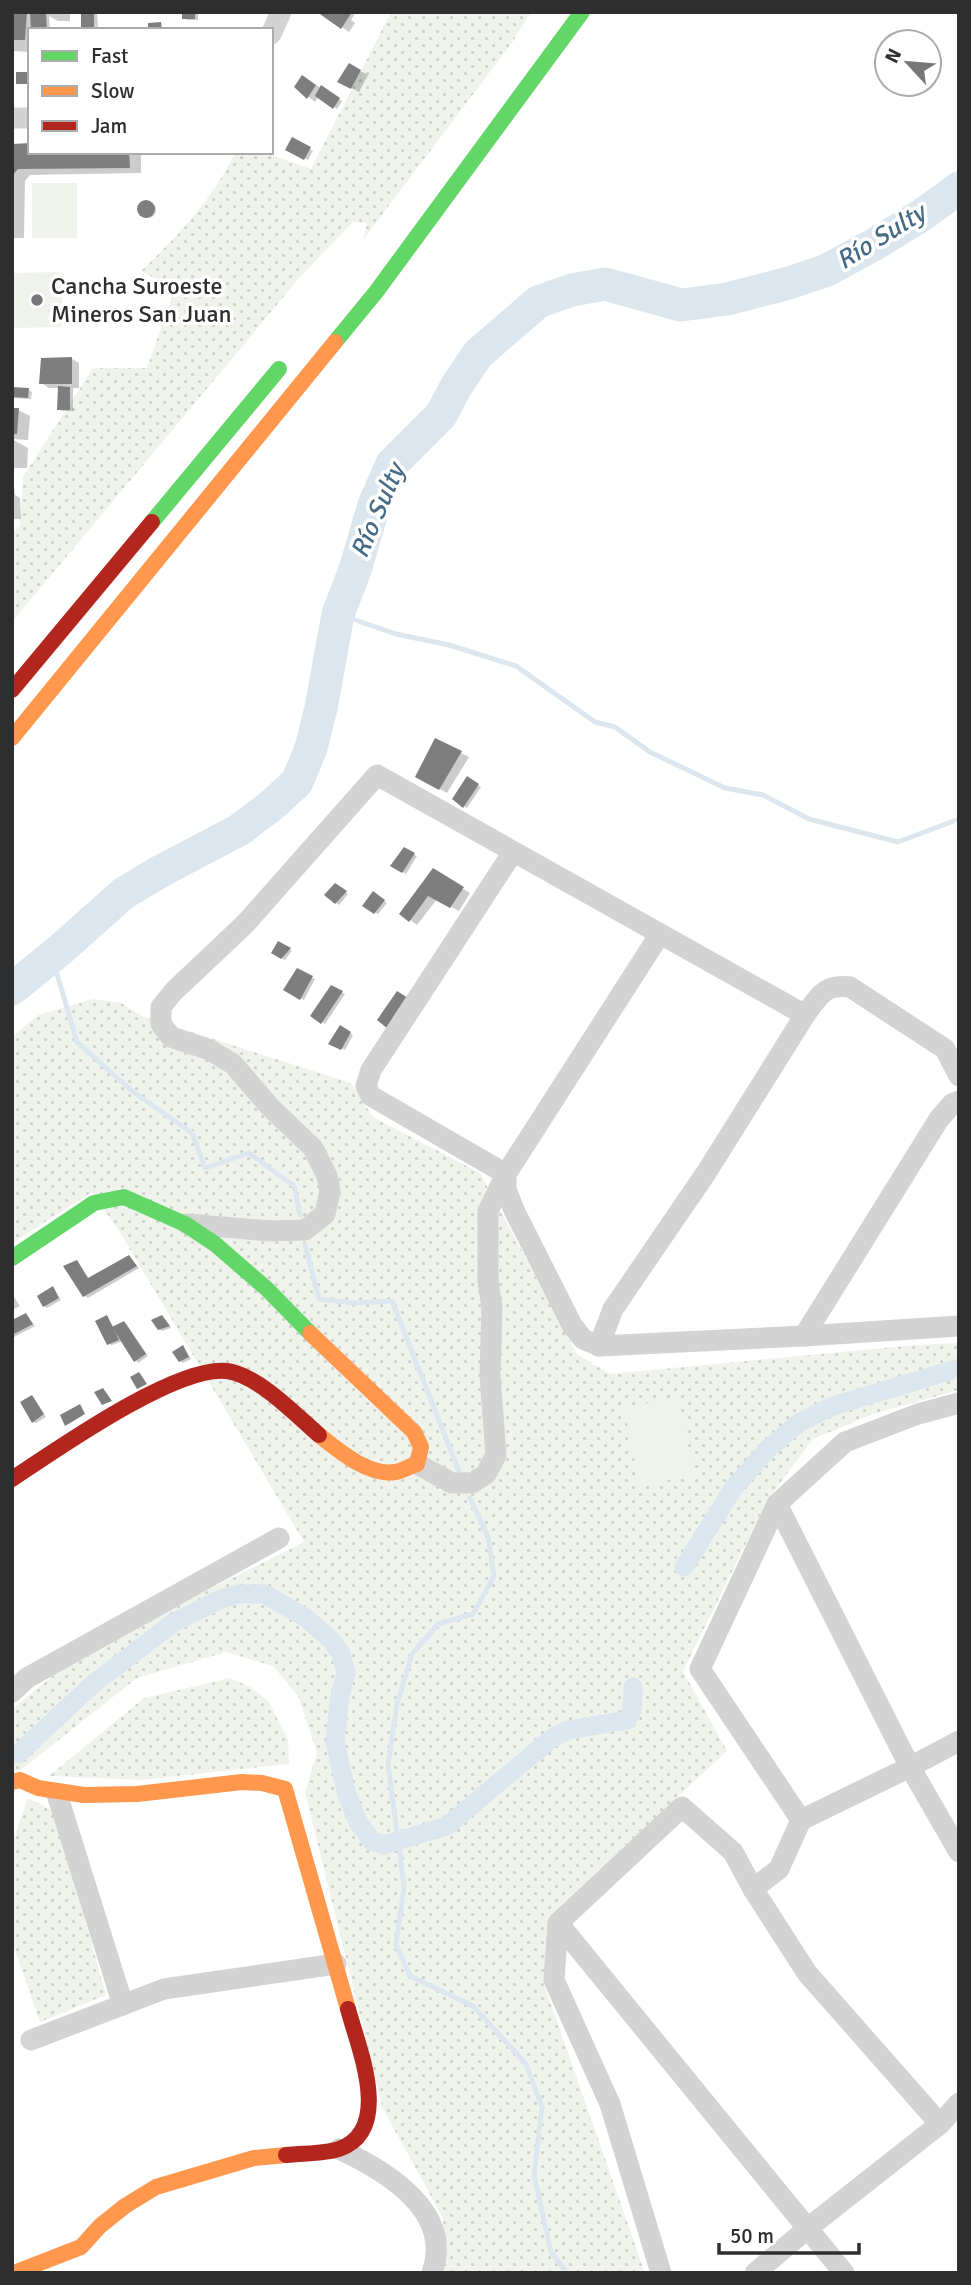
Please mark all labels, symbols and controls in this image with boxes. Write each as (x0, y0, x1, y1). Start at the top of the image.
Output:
legend (28, 28, 273, 154)
north arrow (873, 28, 943, 98)
text: Fast (91, 43, 128, 69)
text: N (880, 45, 907, 67)
text: Slow (91, 78, 135, 104)
text: Jam (91, 113, 127, 139)
water label: Río Sulty (830, 196, 934, 277)
place label: Cancha Suroeste Mineros San Juan (51, 271, 232, 329)
marker: Cancha Suroeste Mineros San Juan (29, 292, 45, 308)
water label: Río Sulty (344, 457, 413, 563)
scale bar (719, 2212, 859, 2256)
text: 50 m (730, 2223, 774, 2249)

